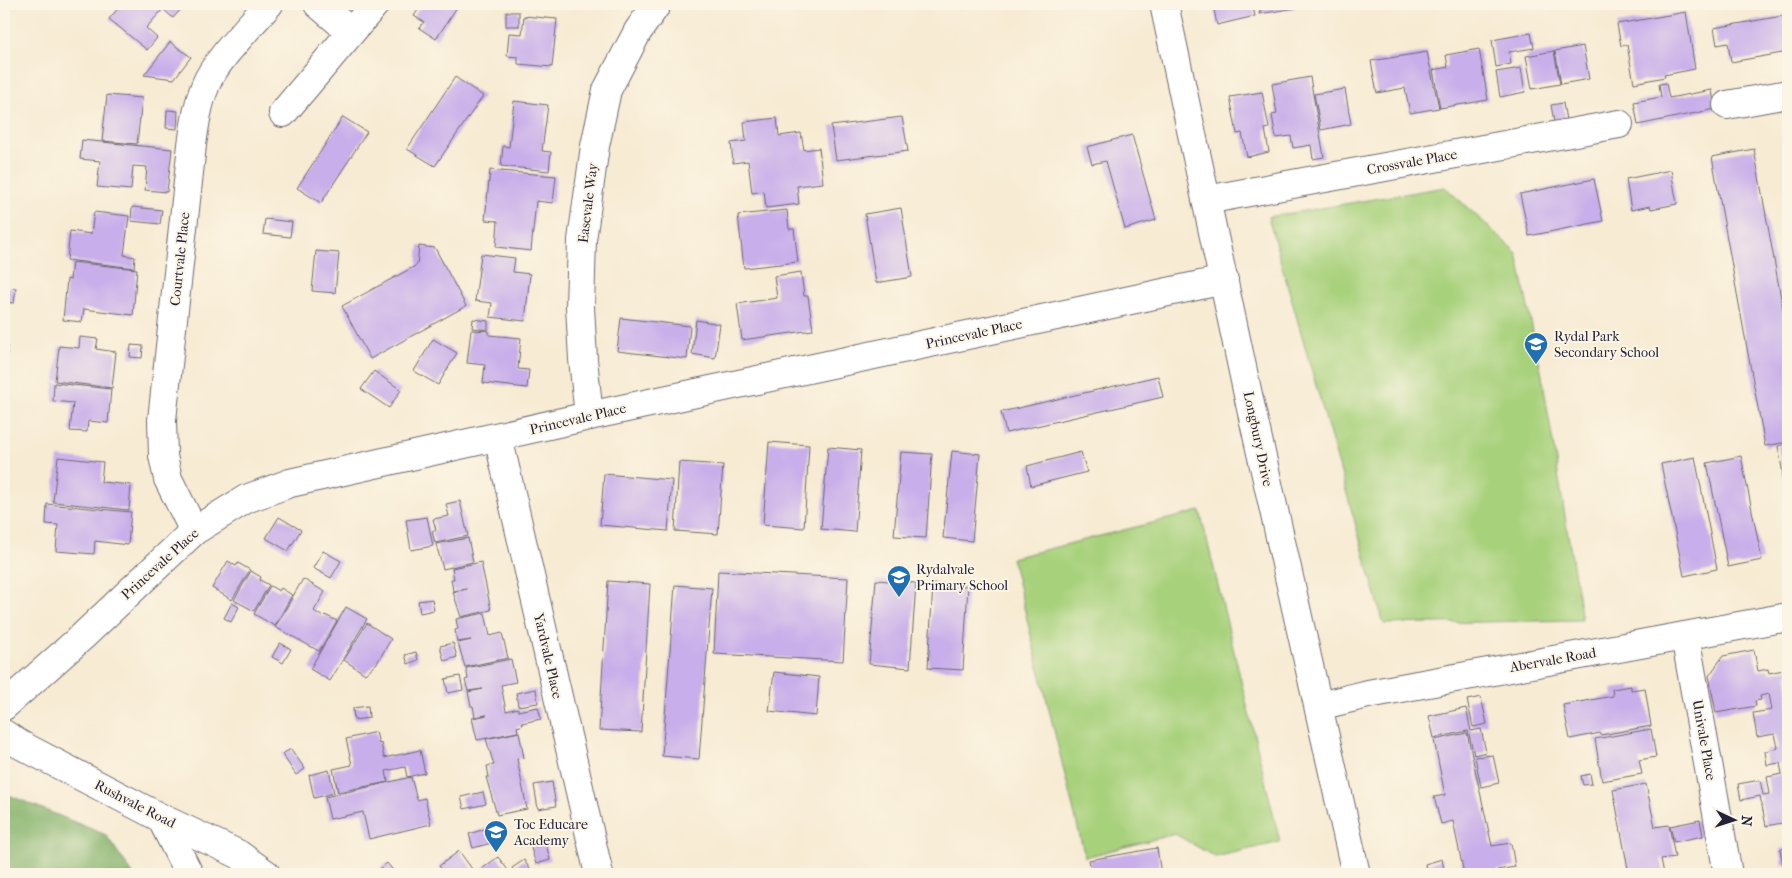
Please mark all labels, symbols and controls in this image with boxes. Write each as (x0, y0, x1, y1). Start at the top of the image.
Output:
street label: Crossvale Place (1365, 146, 1459, 178)
street label: Easevale Way (575, 161, 601, 244)
street label: Courtvale Place (167, 211, 193, 307)
street label: Princevale Place (924, 315, 1024, 353)
place label: Rydal Park Secondary School (1554, 328, 1659, 361)
school or university icon: Rydal Park Secondary School (1523, 331, 1549, 365)
street label: Longbury Drive (1240, 390, 1276, 488)
street label: Princevale Place (528, 400, 628, 438)
street label: Princevale Place (118, 525, 202, 603)
place label: Rydalvale Primary School (916, 561, 1008, 594)
school or university icon: Rydalvale Primary School (886, 564, 912, 598)
street label: Yardvale Place (530, 611, 566, 700)
street label: Abervale Road (1507, 644, 1598, 676)
street label: Univale Place (1689, 698, 1719, 782)
street label: Rushvale Road (92, 776, 179, 832)
north arrow (1710, 796, 1760, 846)
text: N (1738, 815, 1755, 827)
place label: Toc Educare Academy (513, 816, 588, 849)
school or university icon: Toc Educare Academy (483, 819, 509, 853)

